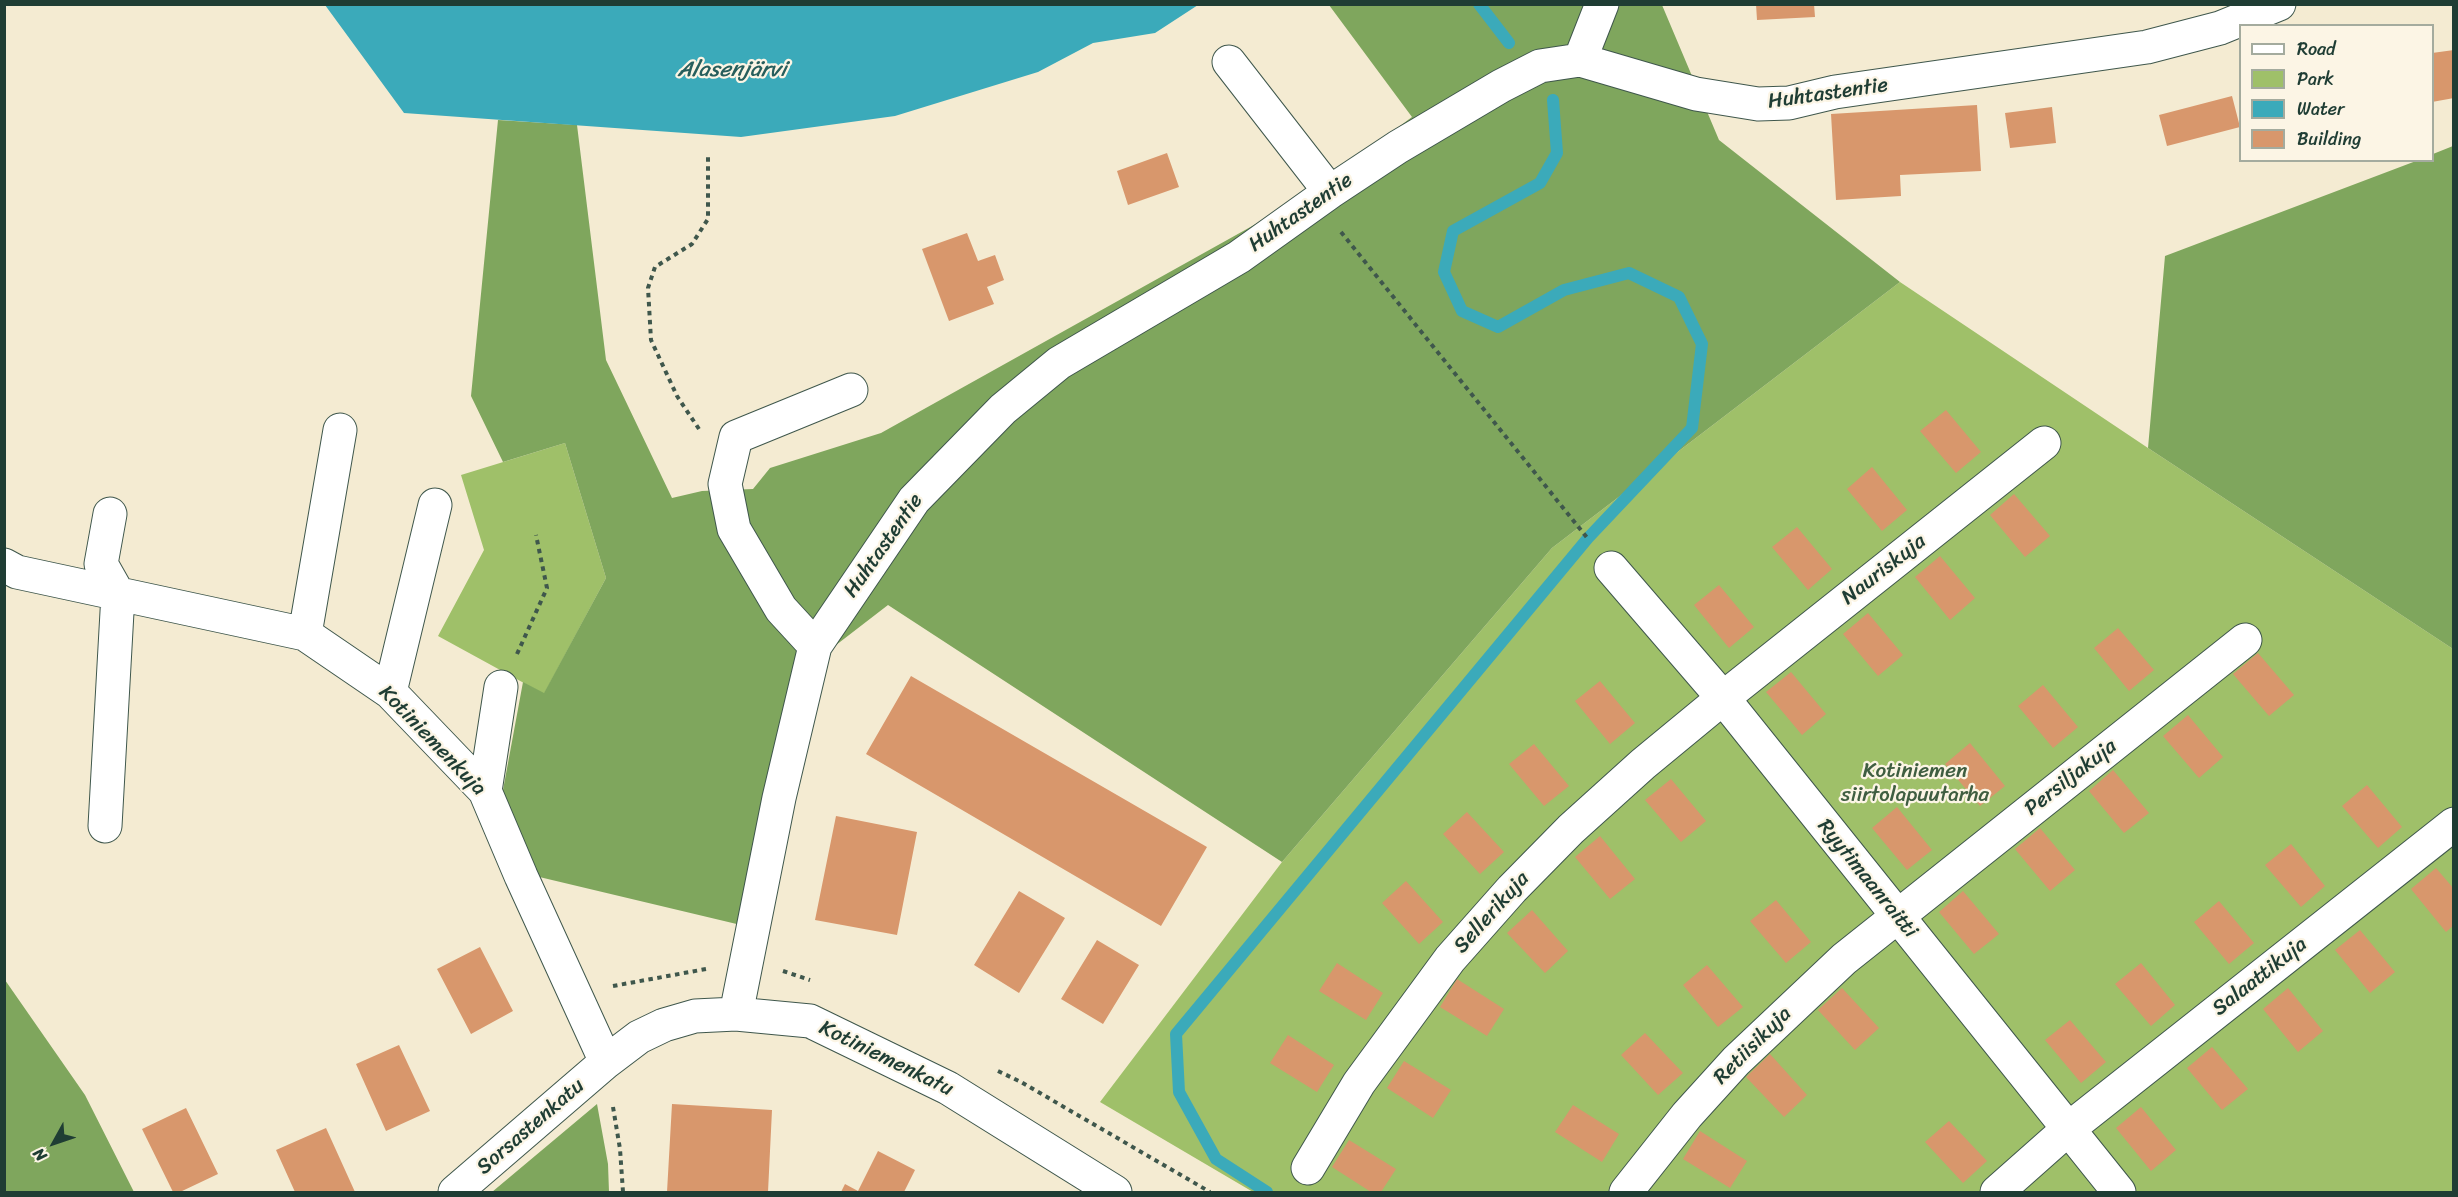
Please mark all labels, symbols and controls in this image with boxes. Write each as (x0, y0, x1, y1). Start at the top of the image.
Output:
legend (2239, 24, 2434, 162)
text: Road (2297, 33, 2336, 65)
water label: Alasenjärvi (678, 57, 786, 83)
text: Park (2297, 63, 2334, 95)
street label: Huhtastentie (1766, 73, 1890, 115)
text: Water (2297, 93, 2344, 125)
text: Building (2297, 123, 2361, 155)
street label: Huhtastentie (1244, 168, 1358, 258)
street label: Huhtastentie (839, 489, 929, 603)
street label: Nauriskuja (1837, 529, 1931, 611)
street label: Kotiniemenkuja (373, 681, 491, 801)
street label: Persiljakuja (2020, 734, 2122, 822)
park label: Kotiniemen siirtolapuutarha (1841, 759, 1989, 809)
street label: Ryytimaanraitti (1811, 815, 1923, 943)
street label: Sellerikuja (1449, 867, 1535, 959)
street label: Salaattikuja (2208, 932, 2312, 1022)
street label: Retiisikuja (1709, 1002, 1797, 1090)
street label: Kotiniemenkatu (815, 1016, 957, 1102)
street label: Sorsastenkatu (472, 1074, 590, 1180)
north arrow (24, 1113, 84, 1173)
text: N (25, 1141, 55, 1168)

